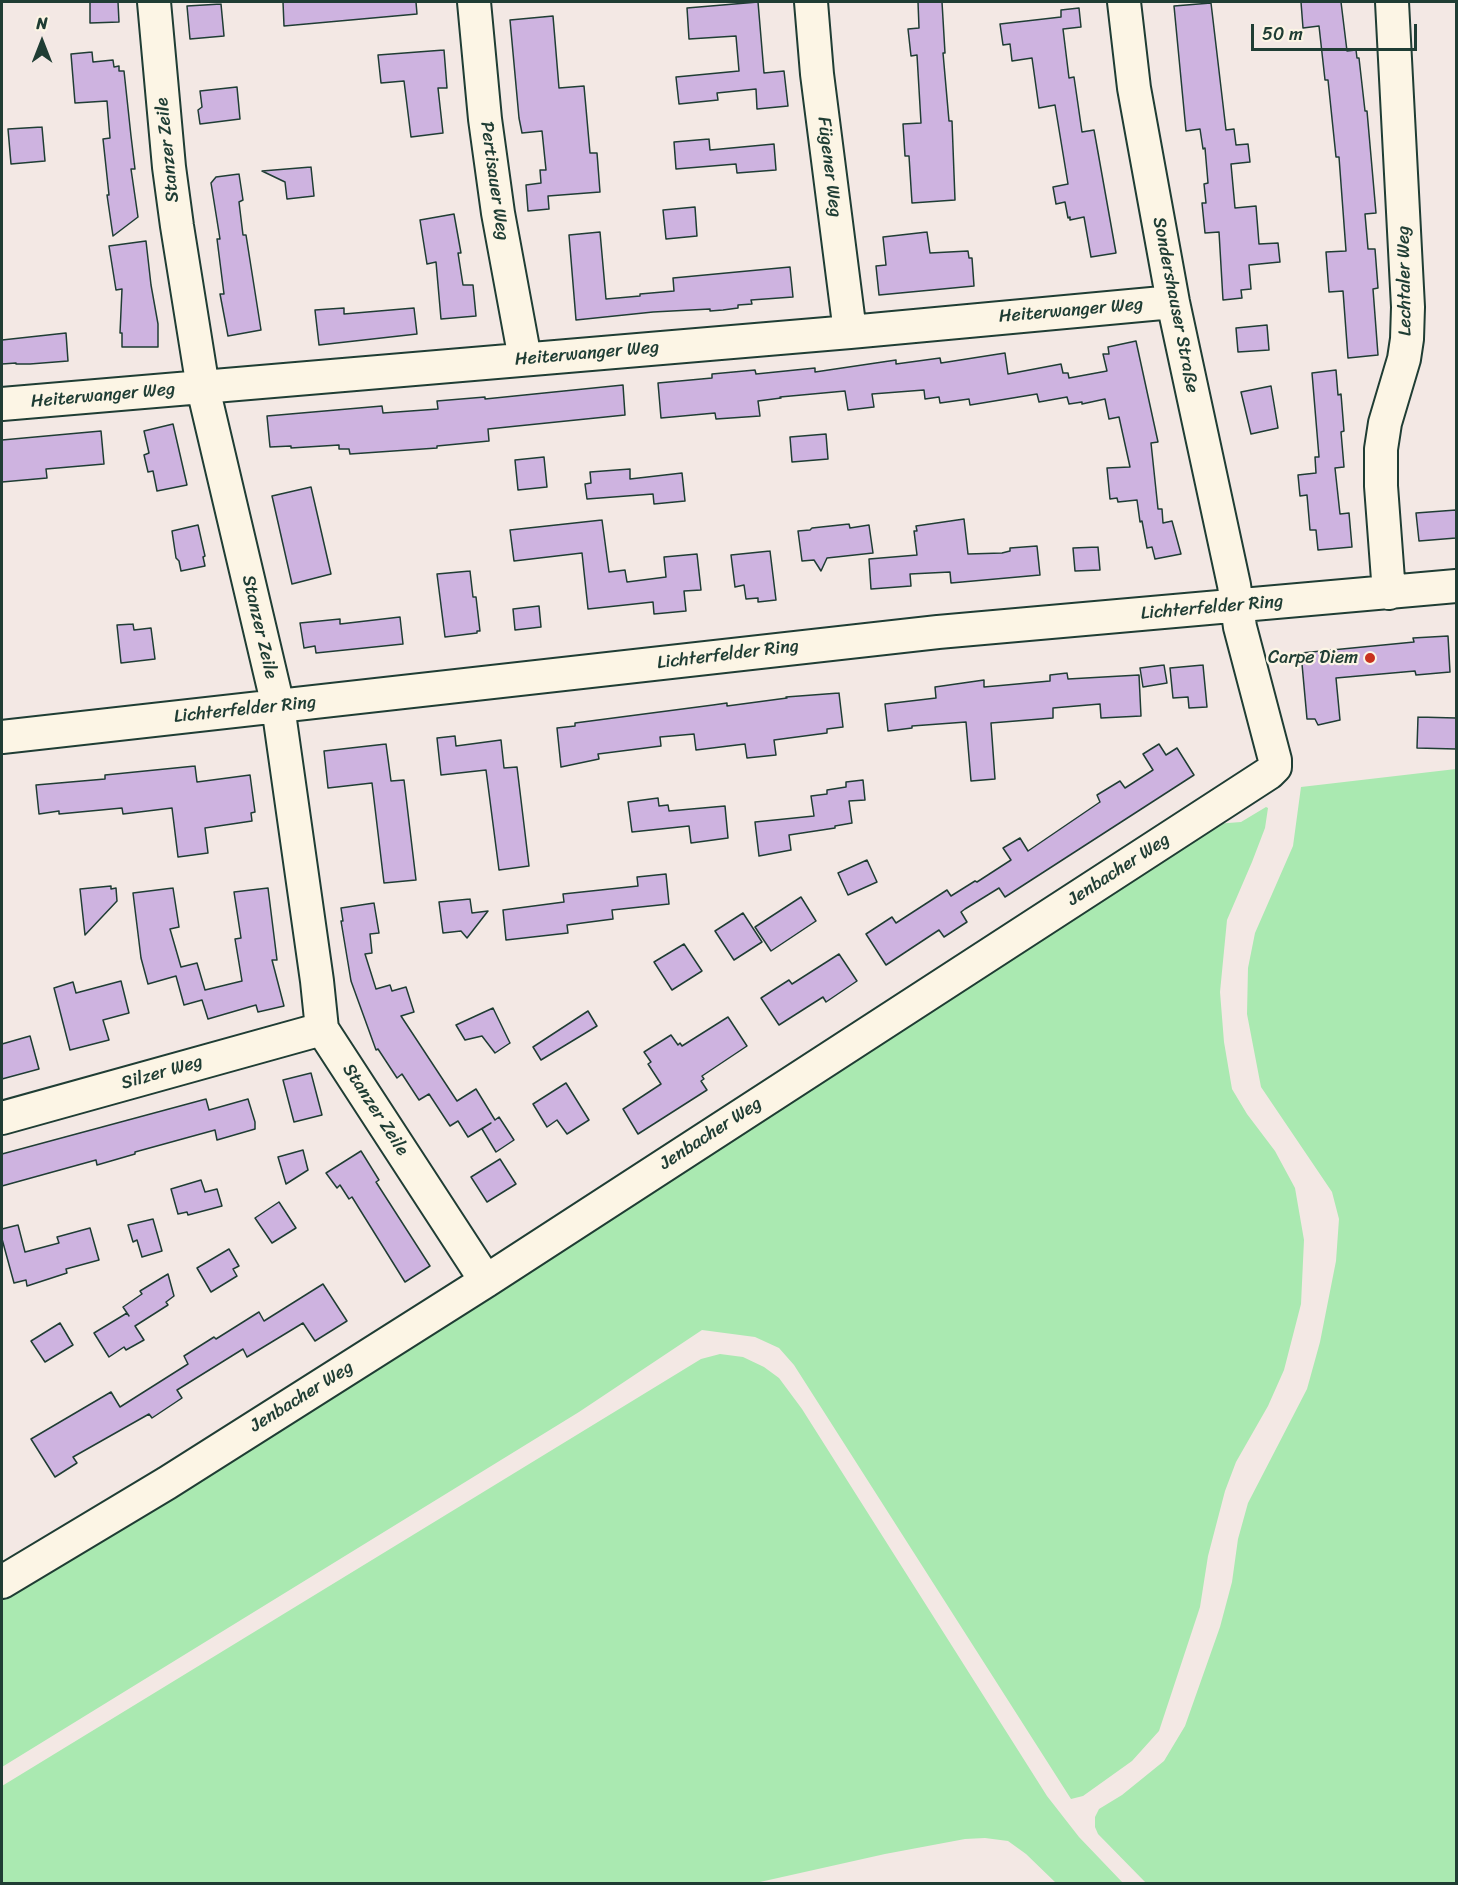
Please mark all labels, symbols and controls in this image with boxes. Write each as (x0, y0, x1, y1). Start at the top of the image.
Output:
text: N (36, 9, 48, 38)
north arrow (12, 12, 72, 72)
scale bar (1254, 12, 1420, 50)
text: 50 m (1262, 18, 1303, 50)
street label: Stanzer Zeile (152, 96, 184, 204)
street label: Fügener Weg (812, 116, 846, 218)
street label: Pertisauer Weg (475, 120, 513, 242)
street label: Sondershauser Straße (1147, 215, 1203, 395)
street label: Lechtaler Weg (1393, 226, 1417, 336)
street label: Heiterwanger Weg (998, 294, 1144, 328)
street label: Heiterwanger Weg (514, 337, 660, 371)
street label: Heiterwanger Weg (30, 379, 176, 413)
street label: Stanzer Zeile (237, 573, 281, 681)
street label: Lichterfelder Ring (1140, 591, 1284, 625)
street label: Lichterfelder Ring (656, 636, 800, 674)
place label: Carpe Diem (1268, 647, 1358, 669)
marker: Carpe Diem (1363, 651, 1377, 665)
street label: Lichterfelder Ring (173, 692, 317, 728)
street label: Jenbacher Weg (1064, 829, 1174, 911)
street label: Silzer Weg (119, 1051, 205, 1095)
street label: Stanzer Zeile (337, 1060, 413, 1160)
street label: Jenbacher Weg (656, 1093, 766, 1175)
street label: Jenbacher Weg (246, 1357, 358, 1437)

